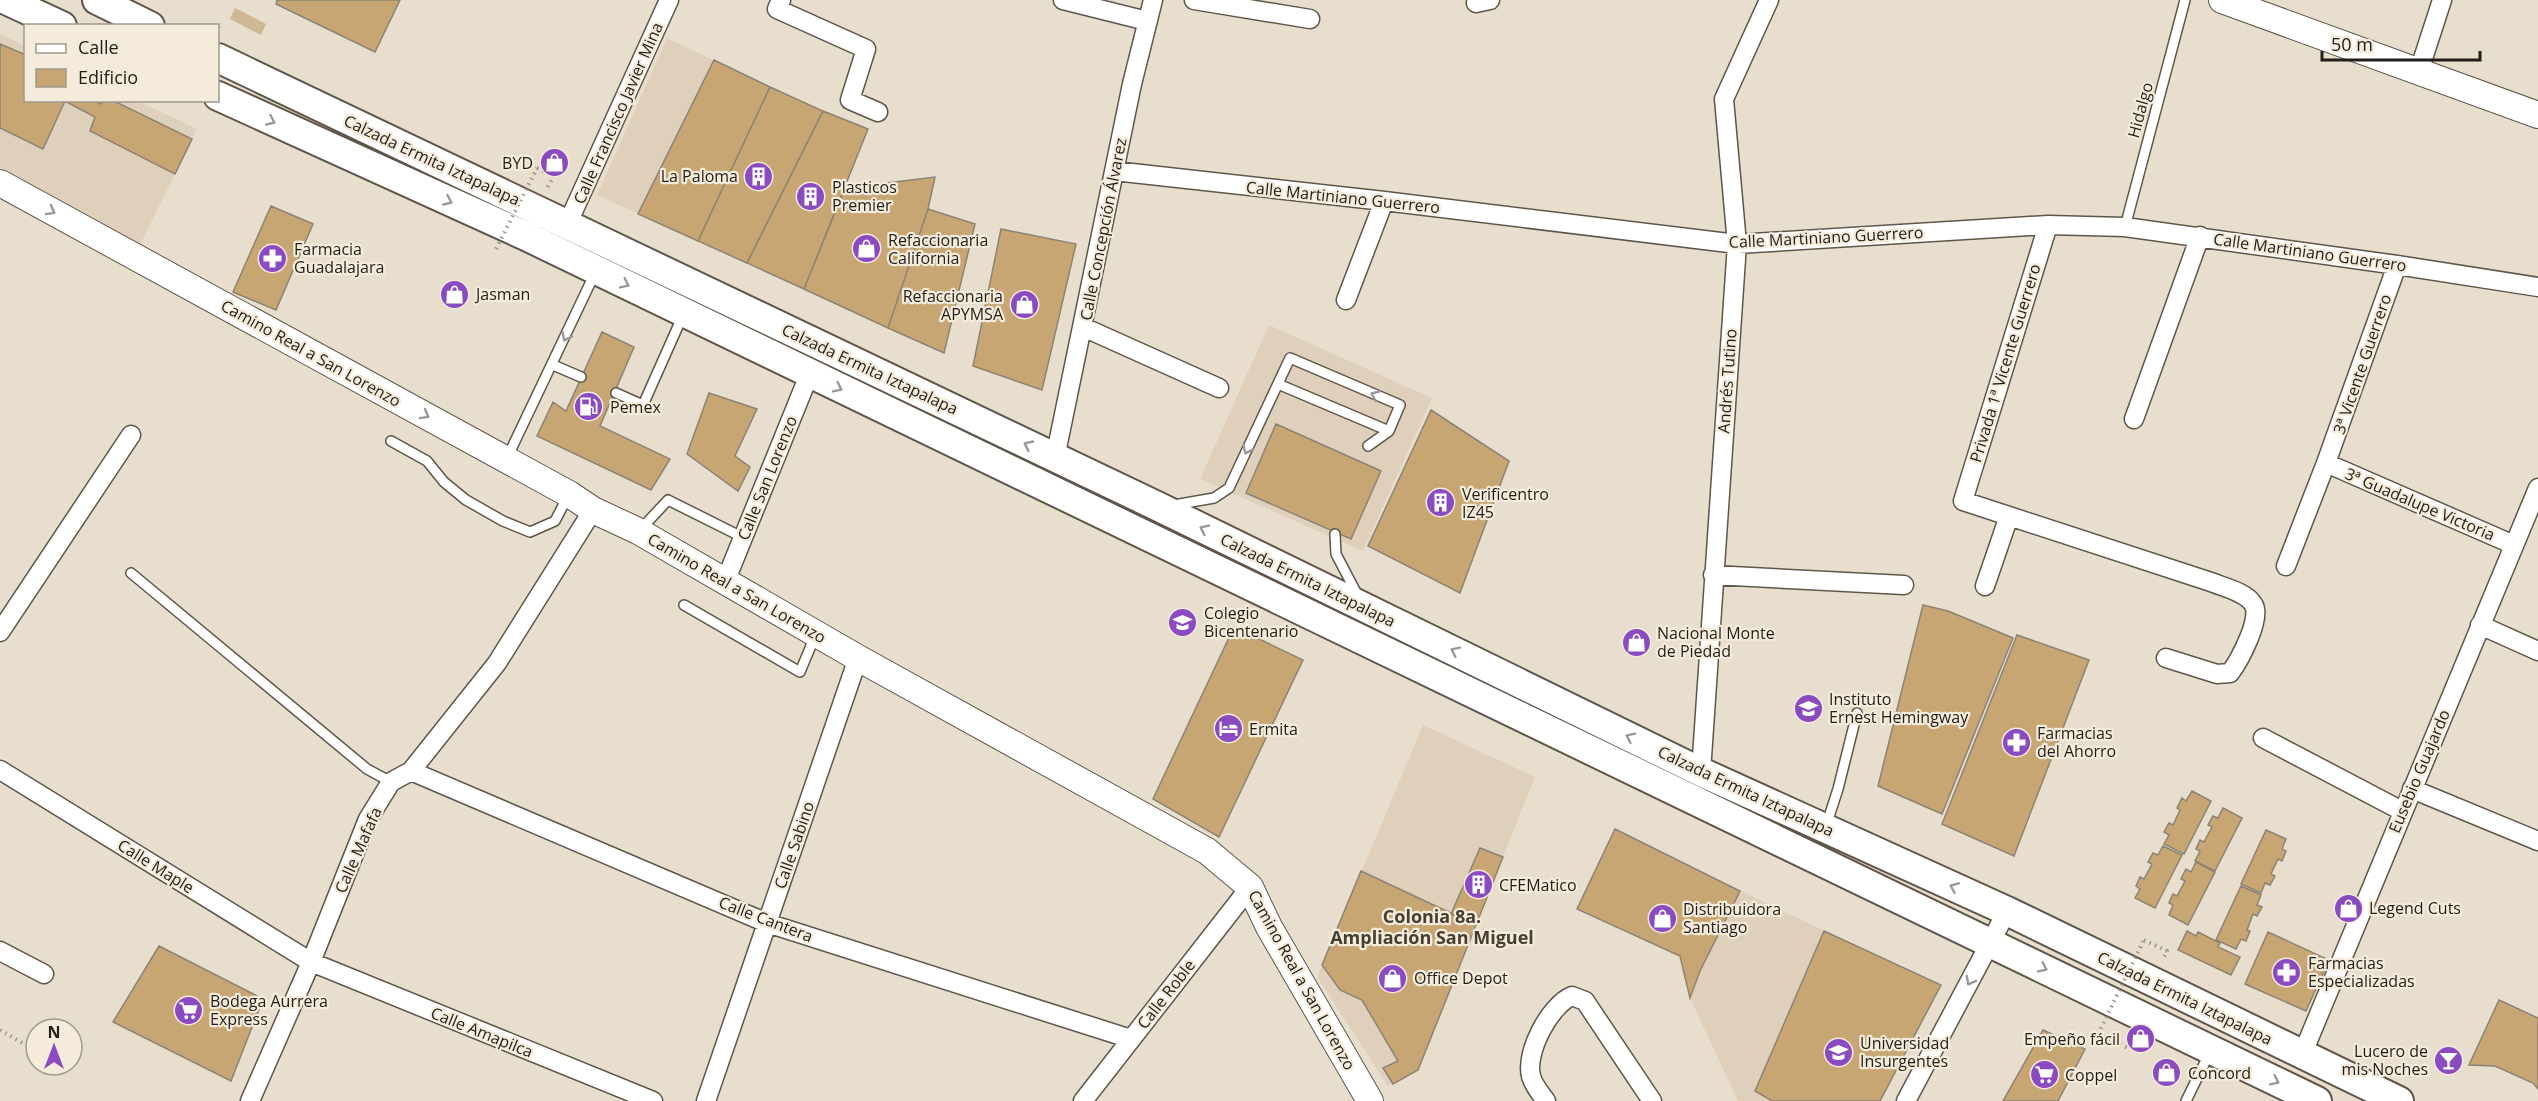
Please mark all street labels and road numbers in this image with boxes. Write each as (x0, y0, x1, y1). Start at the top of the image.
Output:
street label: Calle Francisco Javier Mina (568, 19, 668, 207)
street label: Hidalgo (2122, 80, 2158, 140)
street label: Calzada Ermita Iztapalapa (340, 109, 524, 211)
street label: Calle Concepción Álvarez (1075, 136, 1131, 322)
street label: Calle Martiniano Guerrero (1245, 176, 1441, 218)
street label: Calle Martiniano Guerrero (1728, 221, 1924, 253)
street label: Calle Martiniano Guerrero (2212, 228, 2408, 276)
street label: Privada 1ª Vicente Guerrero (1964, 261, 2046, 465)
street label: 3ª Vicente Guerrero (2328, 291, 2396, 437)
street label: Camino Real a San Lorenzo (217, 294, 405, 412)
street label: Calzada Ermita Iztapalapa (778, 318, 962, 420)
street label: Andrés Tutino (1712, 328, 1742, 434)
street label: Calle San Lorenzo (732, 413, 802, 543)
street label: 3ª Guadalupe Victoria (2342, 462, 2498, 546)
street label: Camino Real a San Lorenzo (644, 528, 830, 648)
street label: Calzada Ermita Iztapalapa (1217, 528, 1399, 632)
street label: Eusebio Guajardo (2383, 706, 2455, 836)
street label: Calzada Ermita Iztapalapa (1654, 740, 1838, 842)
street label: Calle Sabino (769, 798, 819, 892)
street label: Calle Mafafa (329, 803, 387, 897)
street label: Calle Maple (114, 834, 198, 898)
street label: Camino Real a San Lorenzo (1243, 886, 1361, 1074)
street label: Calle Cantera (716, 891, 816, 947)
street label: Calzada Ermita Iztapalapa (2094, 946, 2276, 1050)
street label: Calle Roble (1132, 955, 1200, 1033)
street label: Calle Amapilca (428, 1001, 536, 1063)

